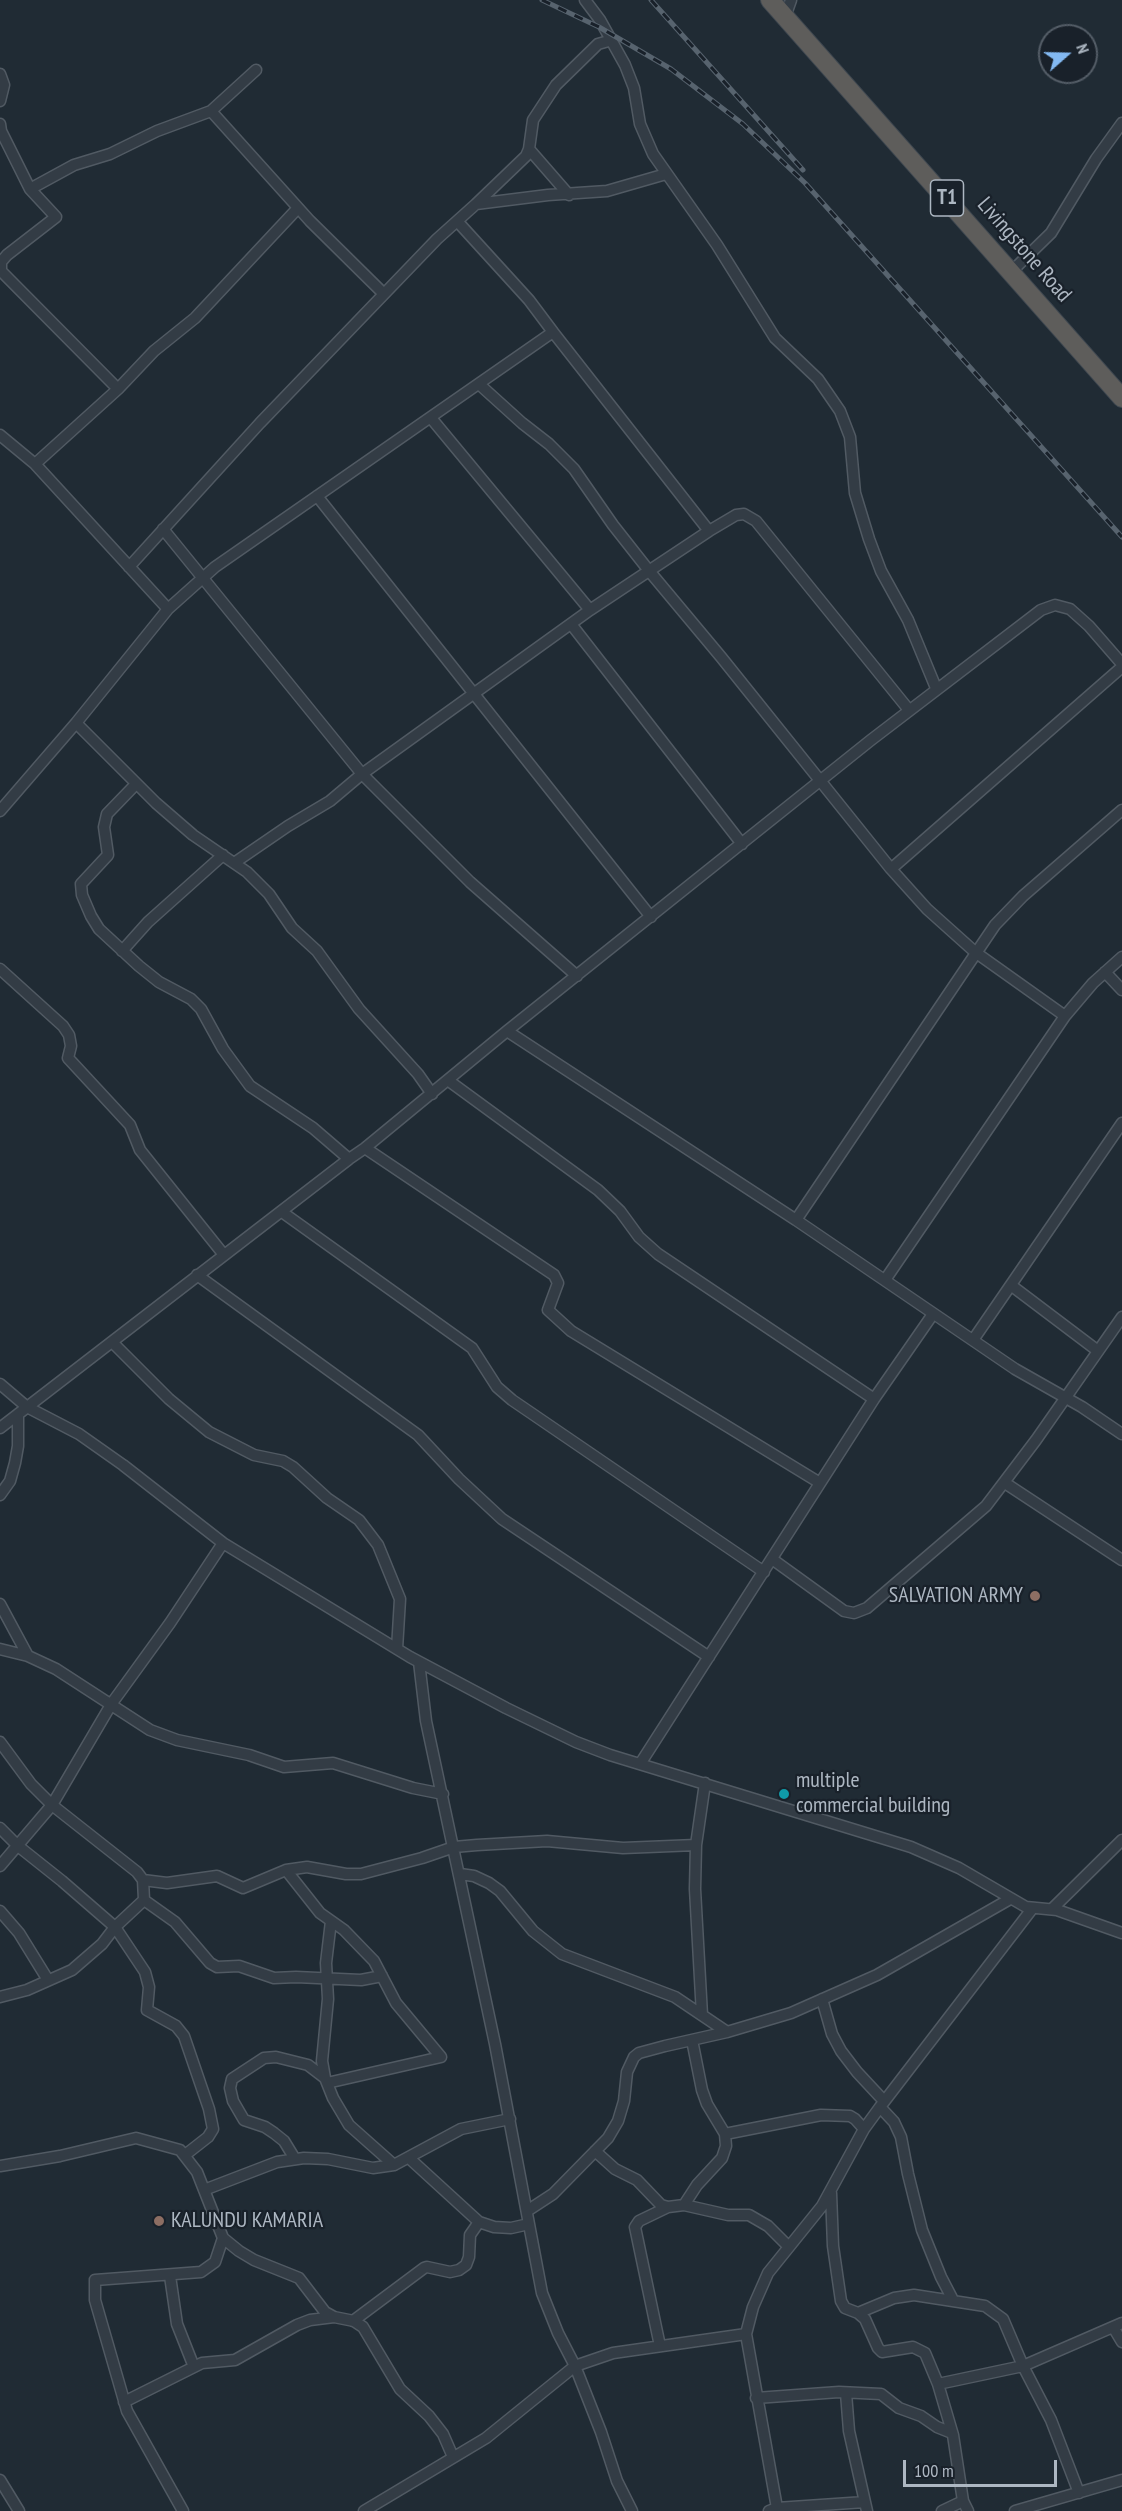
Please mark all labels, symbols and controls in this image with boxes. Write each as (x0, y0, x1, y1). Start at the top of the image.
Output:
north arrow (1038, 24, 1098, 84)
text: N (1072, 41, 1094, 56)
road number: T1 (930, 180, 964, 216)
street label: Livingstone Road (971, 192, 1077, 308)
place label: SALVATION ARMY (889, 1583, 1023, 1609)
marker: SALVATION ARMY (1028, 1589, 1042, 1603)
place label: multiple commercial building (796, 1768, 950, 1820)
marker: multiple commercial building (777, 1787, 791, 1801)
place label: KALUNDU KAMARIA (171, 2208, 323, 2234)
marker: KALUNDU KAMARIA (152, 2214, 166, 2228)
scale bar (906, 2448, 1060, 2486)
text: 100 m (914, 2459, 954, 2482)

